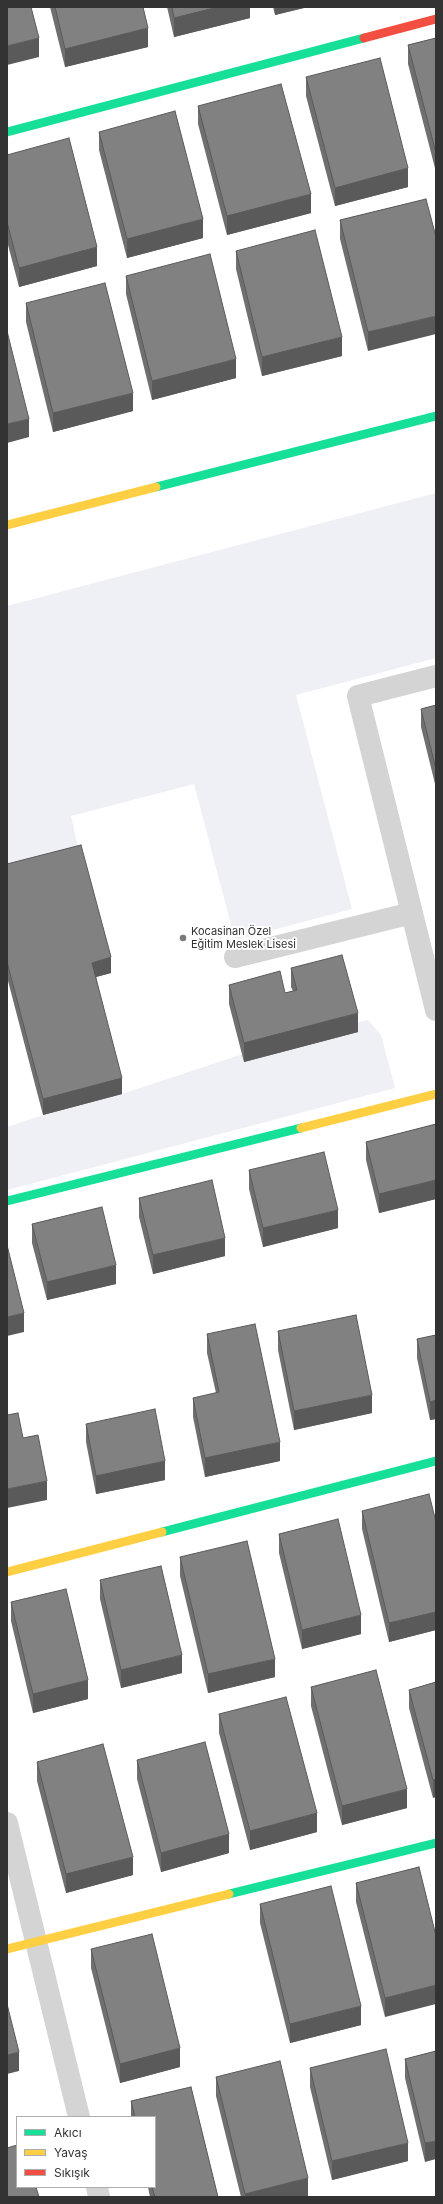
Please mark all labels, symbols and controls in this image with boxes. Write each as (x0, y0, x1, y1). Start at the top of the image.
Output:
place label: Kocasinan Özel Eğitim Meslek Lisesi (191, 925, 296, 951)
marker: Kocasinan Özel Eğitim Meslek Lisesi (178, 933, 188, 943)
legend (16, 2116, 156, 2188)
text: Akıcı (54, 2125, 82, 2140)
text: Yavaş (54, 2145, 88, 2160)
text: Sıkışık (54, 2165, 90, 2180)

